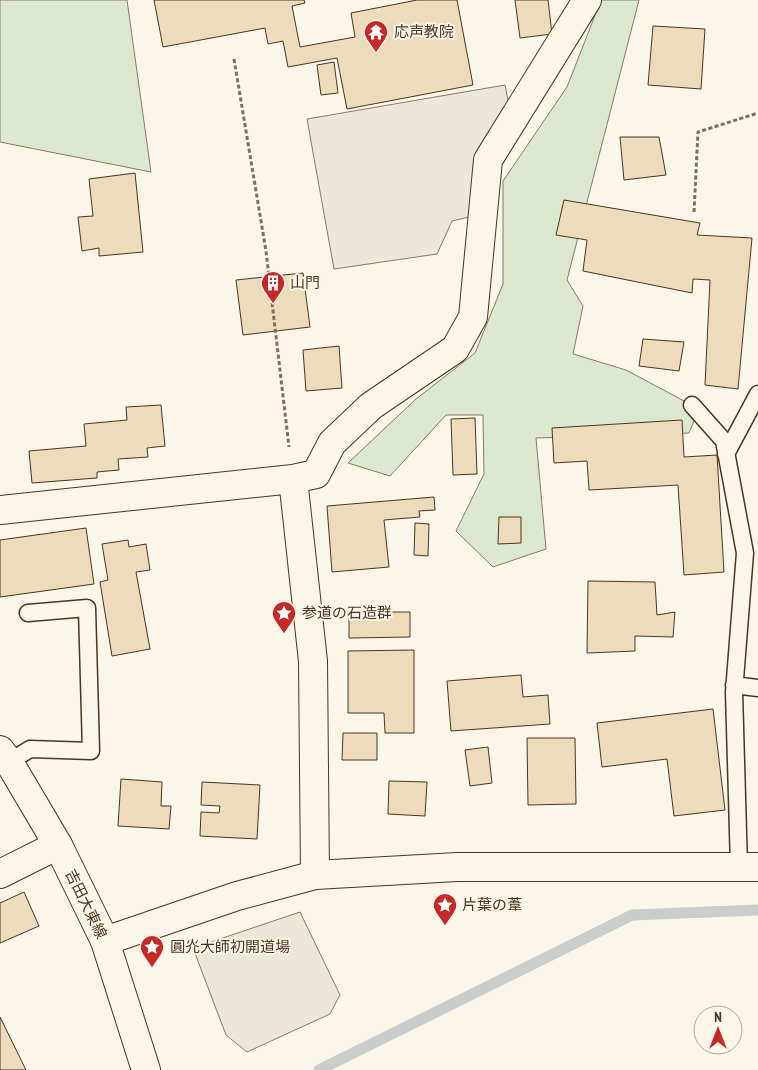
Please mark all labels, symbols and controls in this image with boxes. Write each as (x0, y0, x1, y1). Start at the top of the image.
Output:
temple icon: 応声教院 (363, 19, 389, 53)
place label: 応声教院 (394, 22, 454, 41)
building icon: 山門 (260, 270, 286, 304)
place label: 山門 (290, 273, 320, 292)
place icon: 参道の石造群 (271, 600, 297, 634)
place label: 参道の石造群 (302, 603, 392, 622)
street label: 吉田大東線 (61, 866, 111, 942)
place icon: 片葉の葦 (432, 892, 458, 926)
place label: 片葉の葦 (462, 895, 522, 914)
place icon: 圓灮大師初開道場 (139, 934, 165, 968)
place label: 圓灮大師初開道場 (170, 937, 290, 956)
north arrow (693, 1005, 743, 1055)
text: N (714, 1008, 722, 1026)

